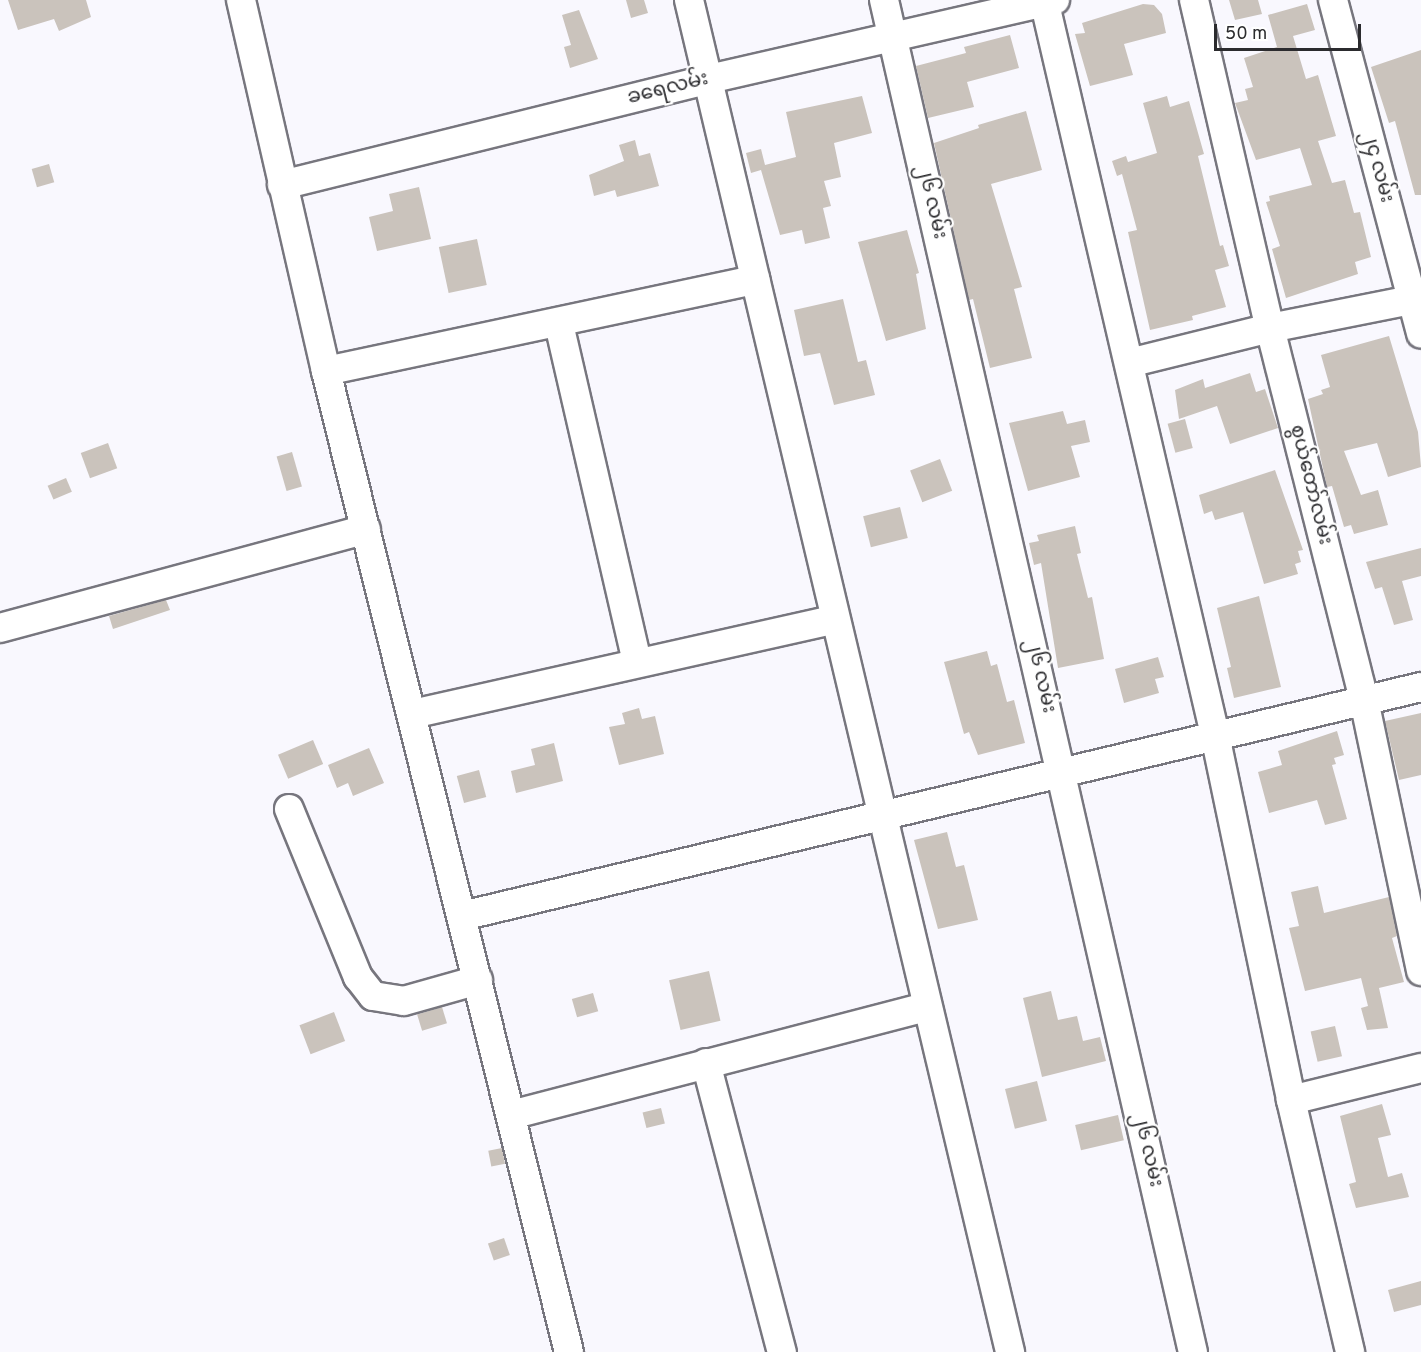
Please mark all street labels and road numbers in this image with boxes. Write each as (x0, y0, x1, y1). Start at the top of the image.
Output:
street label: ခရေလမ်း (625, 67, 711, 111)
street label: ၂၄ လမ်း (1356, 128, 1398, 206)
street label: ၂၆ လမ်း (911, 162, 951, 242)
street label: စွယ်တော်လမ်း (1283, 422, 1337, 548)
street label: ၂၆ လမ်း (1020, 636, 1060, 716)
street label: ၂၆ လမ်း (1127, 1110, 1167, 1190)

